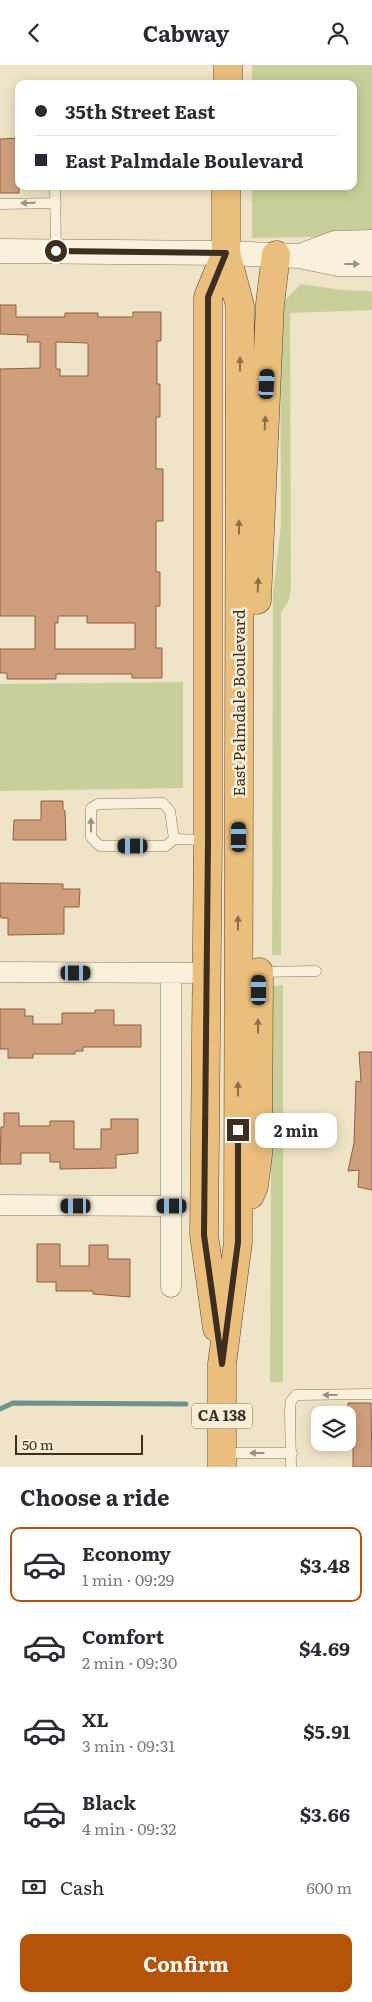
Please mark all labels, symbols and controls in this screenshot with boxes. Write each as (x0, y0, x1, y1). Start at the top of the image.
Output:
text: Cabway (143, 16, 229, 49)
icon: back (20, 19, 48, 47)
icon: person (324, 19, 352, 47)
text: 35th Street East (65, 97, 215, 125)
text: East Palmdale Boulevard (65, 146, 304, 174)
one-way arrow (20, 199, 36, 207)
route start (45, 240, 67, 262)
one-way arrow (345, 260, 361, 268)
one-way arrow (236, 356, 244, 372)
car (258, 369, 275, 399)
one-way arrow (261, 415, 269, 431)
one-way arrow (235, 519, 243, 535)
one-way arrow (254, 577, 262, 593)
street label: East Palmdale Boulevard (226, 609, 250, 797)
one-way arrow (87, 816, 95, 832)
car (231, 822, 246, 852)
car (118, 839, 148, 854)
one-way arrow (234, 915, 242, 931)
car (61, 966, 91, 981)
car (251, 975, 266, 1005)
one-way arrow (254, 1018, 262, 1034)
one-way arrow (234, 1081, 242, 1097)
callout: 2 min (256, 1113, 338, 1147)
text: 2 min (274, 1118, 318, 1142)
route end (227, 1119, 249, 1141)
car (61, 1199, 91, 1214)
car (157, 1199, 187, 1214)
one-way arrow (322, 1391, 338, 1399)
road number: CA 138 (192, 1403, 252, 1429)
map controls (311, 1406, 356, 1451)
button: layers (311, 1406, 356, 1451)
scale bar (15, 1432, 142, 1455)
text: 50 m (22, 1434, 54, 1454)
one-way arrow (249, 1449, 265, 1457)
text: Choose a ride (20, 1480, 169, 1513)
text: Economy (82, 1539, 171, 1567)
icon: car (22, 1542, 67, 1587)
text: $3.48 (300, 1551, 350, 1579)
text: 1 min · 09:29 (82, 1567, 174, 1591)
text: Comfort (82, 1622, 164, 1650)
icon: car (22, 1625, 67, 1670)
text: $4.69 (299, 1634, 350, 1662)
text: 2 min · 09:30 (82, 1650, 177, 1674)
text: XL (82, 1705, 109, 1733)
icon: car (22, 1708, 67, 1753)
text: $5.91 (303, 1717, 350, 1745)
text: 3 min · 09:31 (82, 1733, 175, 1757)
text: Black (82, 1788, 136, 1816)
icon: car (22, 1791, 67, 1836)
text: $3.66 (300, 1800, 350, 1828)
text: 4 min · 09:32 (82, 1816, 176, 1840)
icon: cash (20, 1873, 48, 1901)
text: Cash (60, 1873, 104, 1901)
text: 600 m (306, 1875, 352, 1899)
button: Confirm (20, 1934, 352, 1992)

